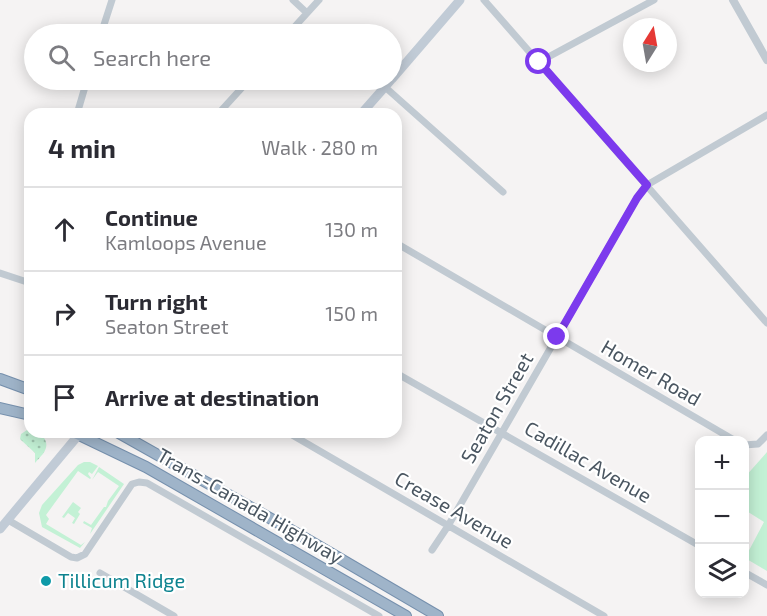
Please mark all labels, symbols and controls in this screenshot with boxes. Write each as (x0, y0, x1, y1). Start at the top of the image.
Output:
north arrow (623, 18, 677, 72)
search box (24, 24, 402, 90)
icon: search (45, 41, 78, 74)
text: Search here (93, 44, 211, 70)
route start (525, 48, 551, 74)
text: 4 min (48, 132, 116, 163)
text: Walk · 280 m (261, 135, 378, 159)
text: Continue (105, 204, 198, 230)
icon: ahead (48, 213, 81, 246)
text: 130 m (325, 217, 378, 241)
text: Kamloops Avenue (105, 230, 267, 254)
text: Turn right (105, 288, 207, 314)
icon: right (48, 297, 81, 330)
text: 150 m (325, 301, 378, 325)
text: Seaton Street (105, 314, 229, 338)
route end (543, 323, 569, 349)
street label: Homer Road (597, 334, 706, 410)
street label: Seaton Street (455, 348, 538, 467)
icon: arrive (48, 381, 81, 414)
text: Arrive at destination (105, 384, 319, 410)
street label: Cadillac Avenue (521, 415, 656, 507)
map controls (695, 436, 749, 598)
button: + (695, 436, 749, 490)
street label: Trans-Canada Highway (153, 442, 348, 568)
street label: Crease Avenue (391, 466, 518, 553)
button: − (695, 490, 749, 544)
button: layers (695, 544, 749, 598)
place label: Tillicum Ridge (58, 568, 185, 592)
marker: Tillicum Ridge (39, 574, 53, 588)

